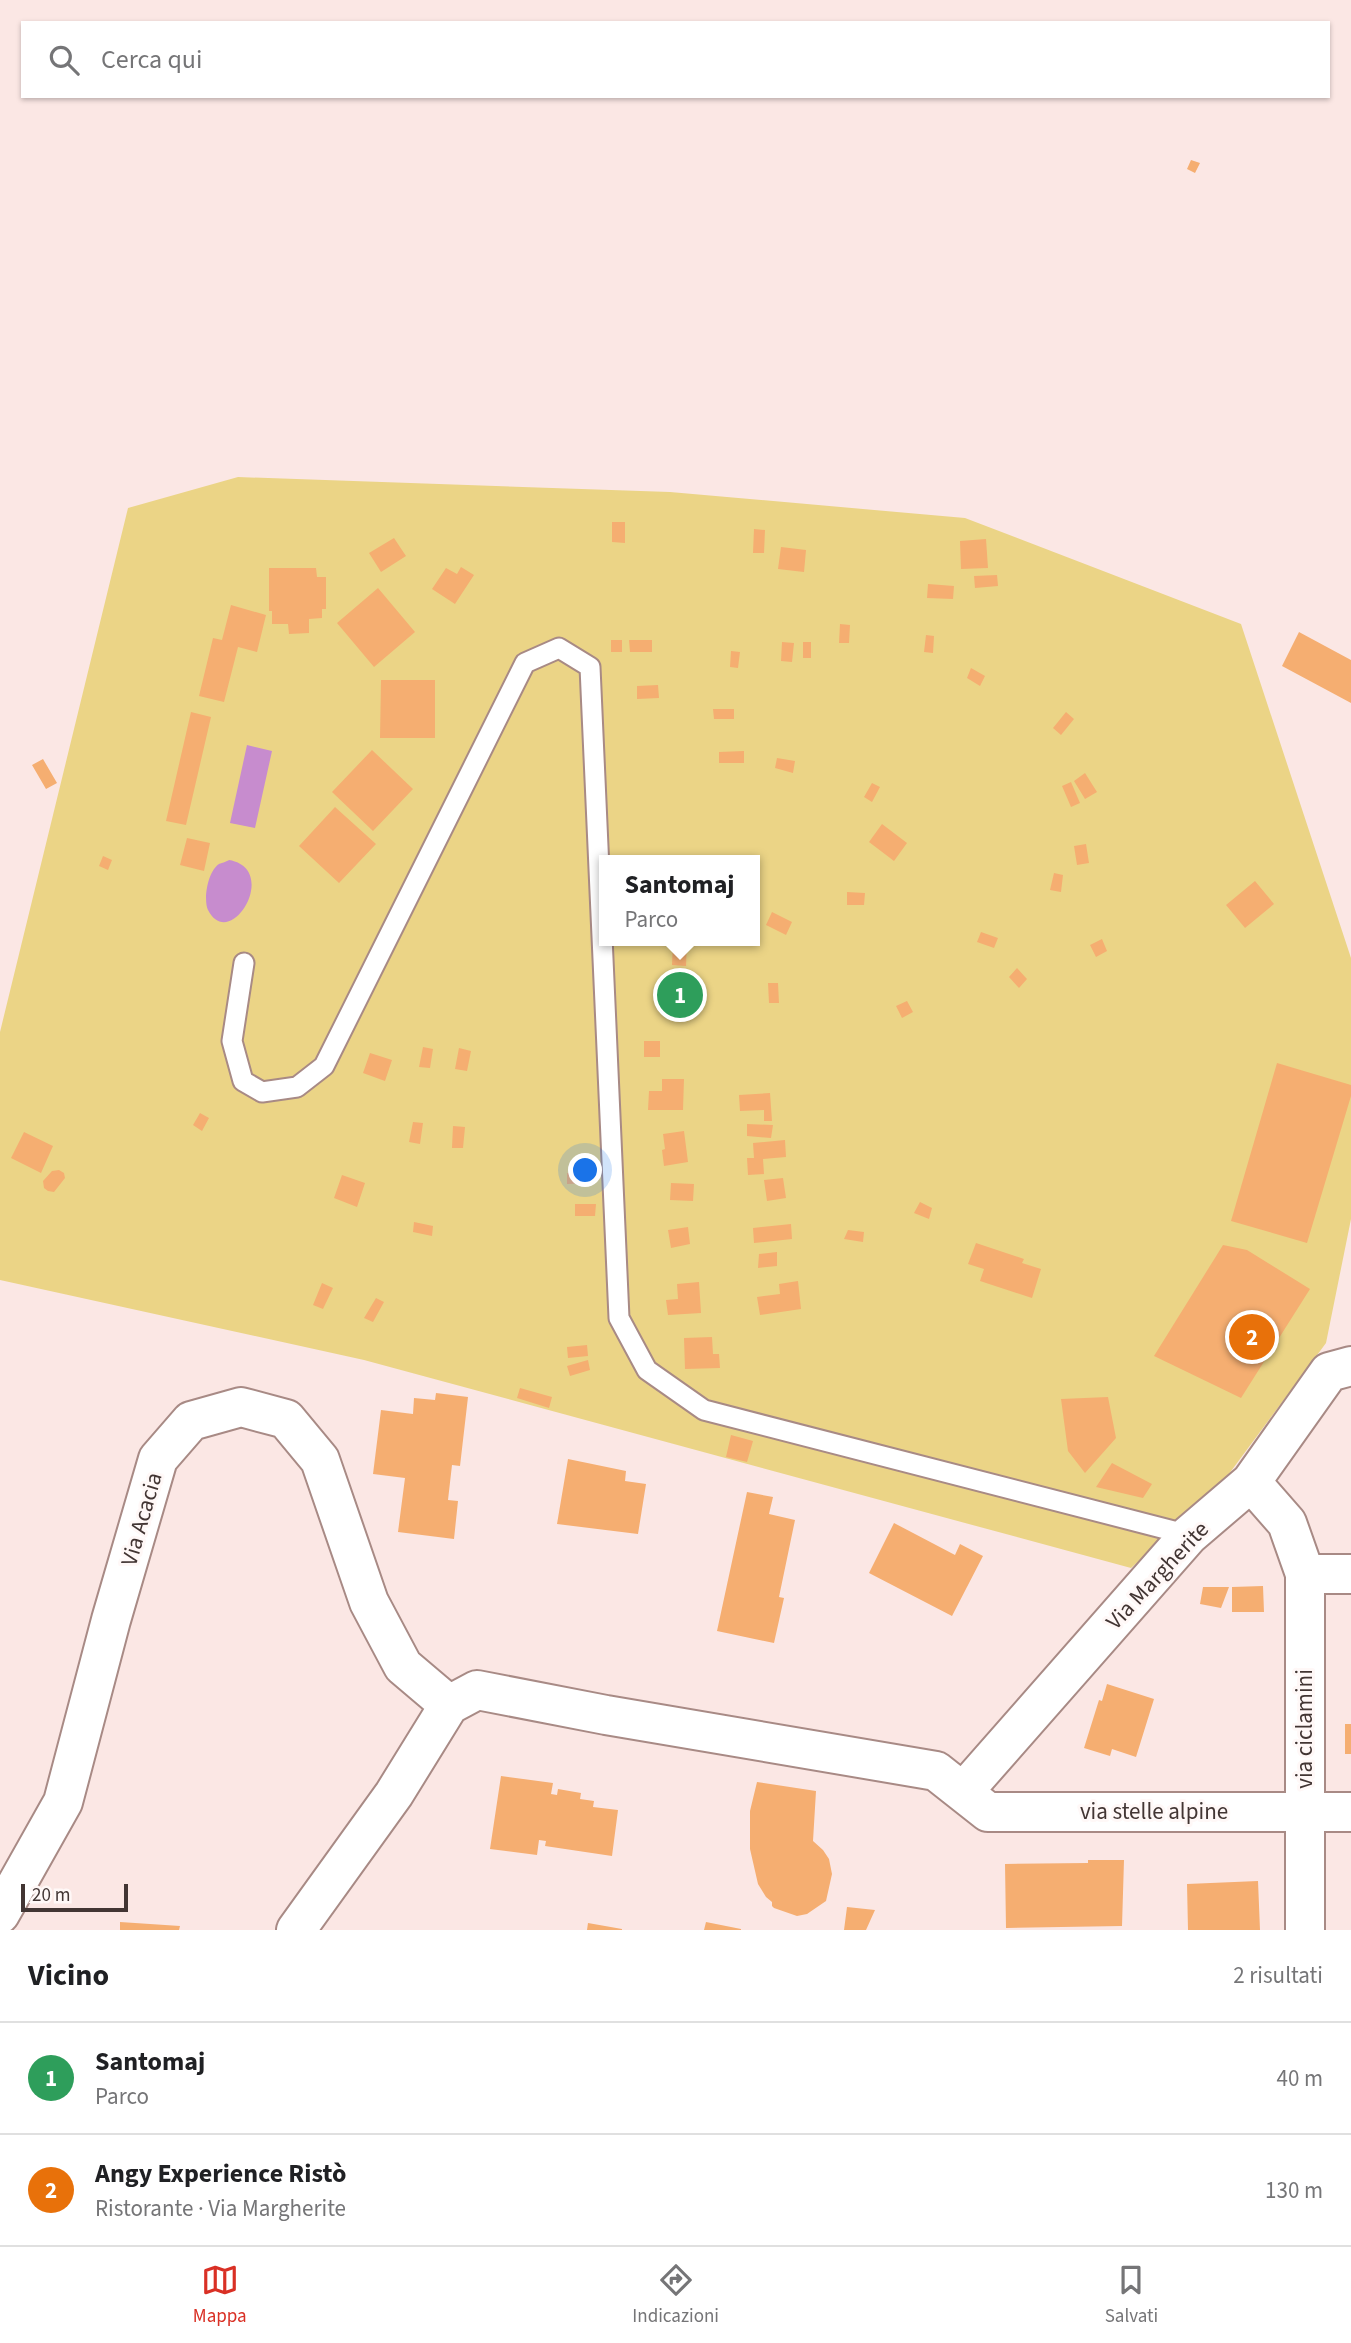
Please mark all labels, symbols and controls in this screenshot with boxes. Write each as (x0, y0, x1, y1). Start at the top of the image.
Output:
search box (21, 21, 1330, 98)
icon: search (45, 41, 83, 79)
text: Cerca qui (101, 41, 202, 78)
popup (599, 855, 760, 946)
text: Santomaj (624, 866, 735, 903)
text: Parco (624, 903, 678, 936)
pin: 1 (657, 969, 703, 1021)
your location (568, 1153, 602, 1187)
pin: 2 (1229, 1311, 1275, 1363)
street label: Via Acacia (112, 1469, 171, 1570)
street label: Via Margherite (1098, 1514, 1216, 1637)
street label: via ciclamini (1288, 1669, 1321, 1789)
street label: via stelle alpine (1080, 1795, 1228, 1828)
scale bar (21, 1881, 128, 1913)
text: 20 m (32, 1882, 70, 1909)
text: Vicino (28, 1954, 109, 1997)
text: 2 risultati (1233, 1959, 1323, 1992)
text: Santomaj (95, 2043, 205, 2080)
text: 1 (45, 2062, 57, 2095)
text: 40 m (1276, 2062, 1323, 2095)
text: Parco (95, 2080, 149, 2113)
text: Angy Experience Ristò (95, 2155, 346, 2192)
text: 2 (45, 2174, 57, 2207)
text: 130 m (1265, 2174, 1323, 2207)
text: Ristorante · Via Margherite (95, 2192, 346, 2225)
tab: Mappa (193, 2261, 247, 2330)
tab: Indicazioni (632, 2261, 719, 2330)
tab: Salvati (1105, 2261, 1158, 2330)

